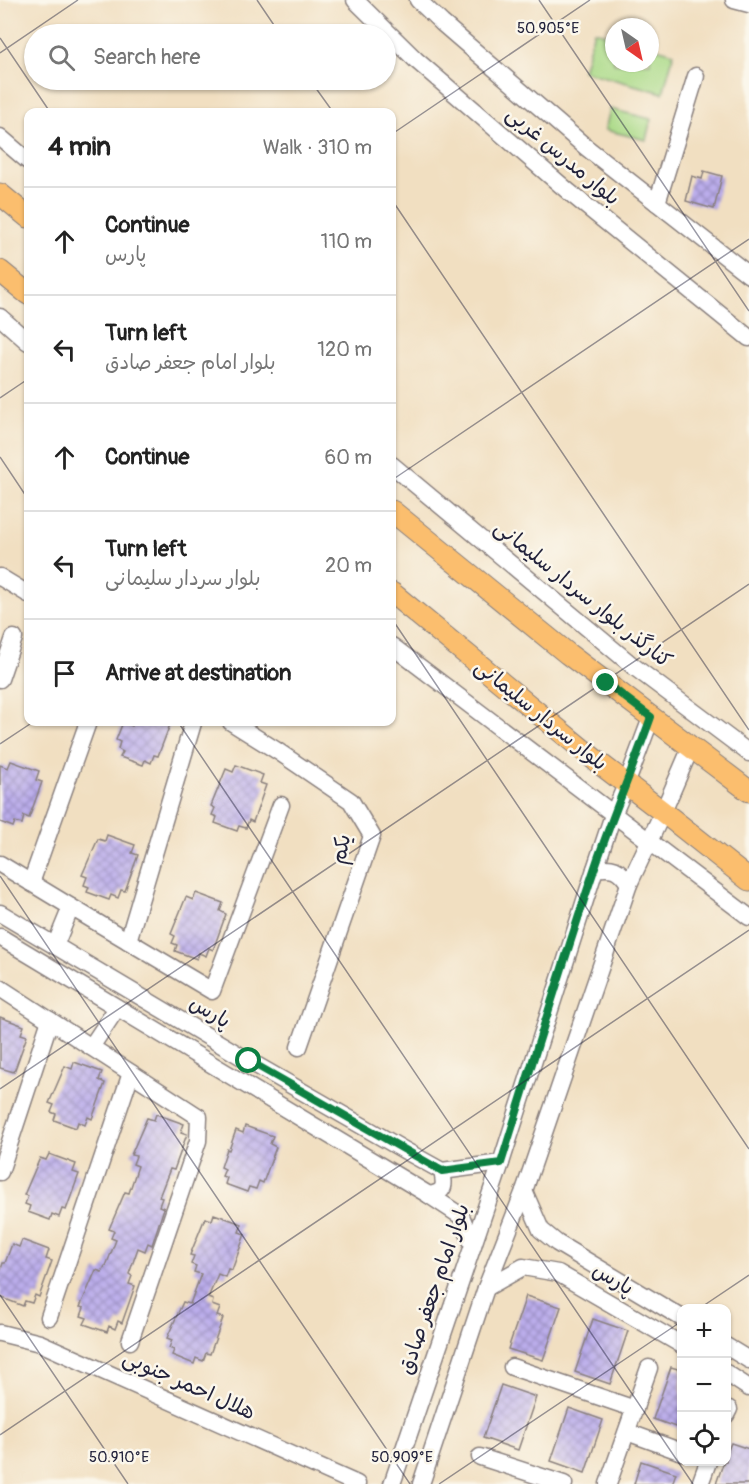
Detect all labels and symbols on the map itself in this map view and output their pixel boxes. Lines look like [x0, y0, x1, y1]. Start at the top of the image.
north arrow [605, 18, 659, 72]
text: 50.905°E [517, 19, 579, 38]
street label: بلوار مدرس غربی [501, 101, 625, 211]
street label: کنارگذر بلوار سردار سلیمانی [488, 514, 678, 674]
street label: بلوار سردار سلیمانی [469, 653, 613, 777]
route end [592, 669, 618, 695]
street label: یکم [325, 831, 359, 867]
street label: پارس [184, 989, 236, 1035]
route start [235, 1047, 261, 1073]
street label: بلوار امام جعفر صادق [392, 1200, 478, 1379]
street label: پارس [587, 1256, 639, 1302]
street label: هلال احمر جنوبی [119, 1344, 259, 1426]
text: 50.910°E [89, 1448, 149, 1467]
text: 50.909°E [371, 1448, 433, 1467]

